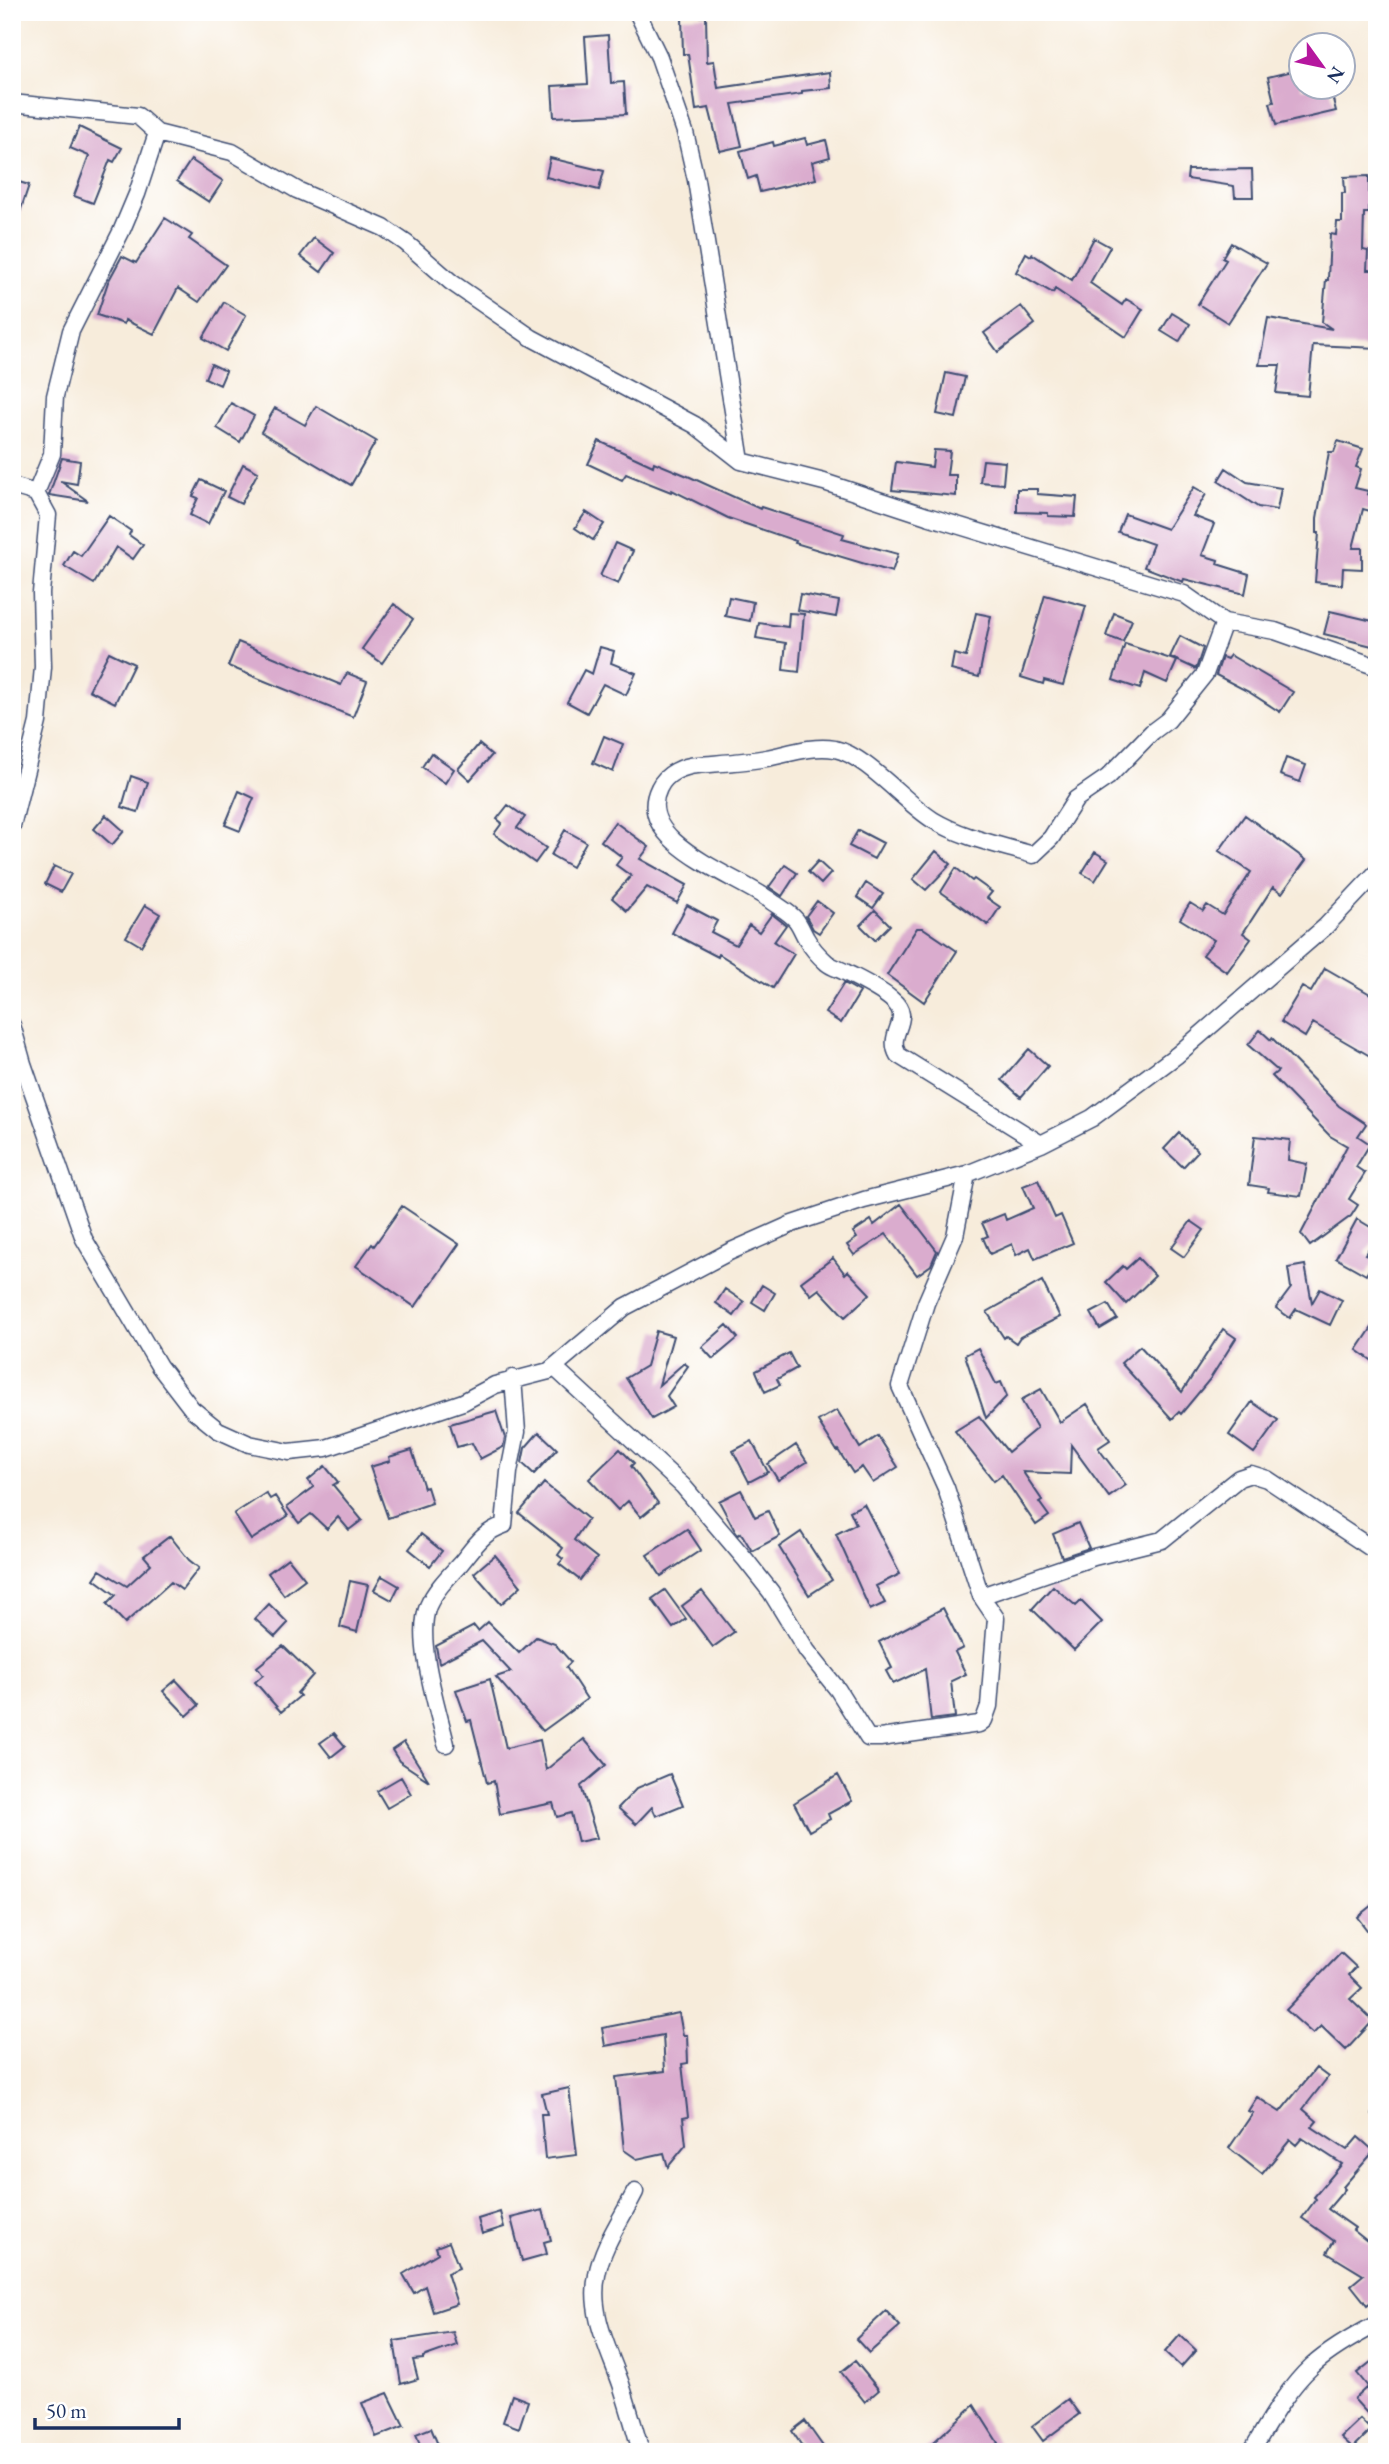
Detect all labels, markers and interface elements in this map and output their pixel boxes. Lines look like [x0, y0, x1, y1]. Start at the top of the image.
north arrow [1288, 32, 1358, 102]
text: N [1321, 62, 1351, 89]
scale bar [35, 2387, 178, 2431]
text: 50 m [46, 2397, 87, 2424]

